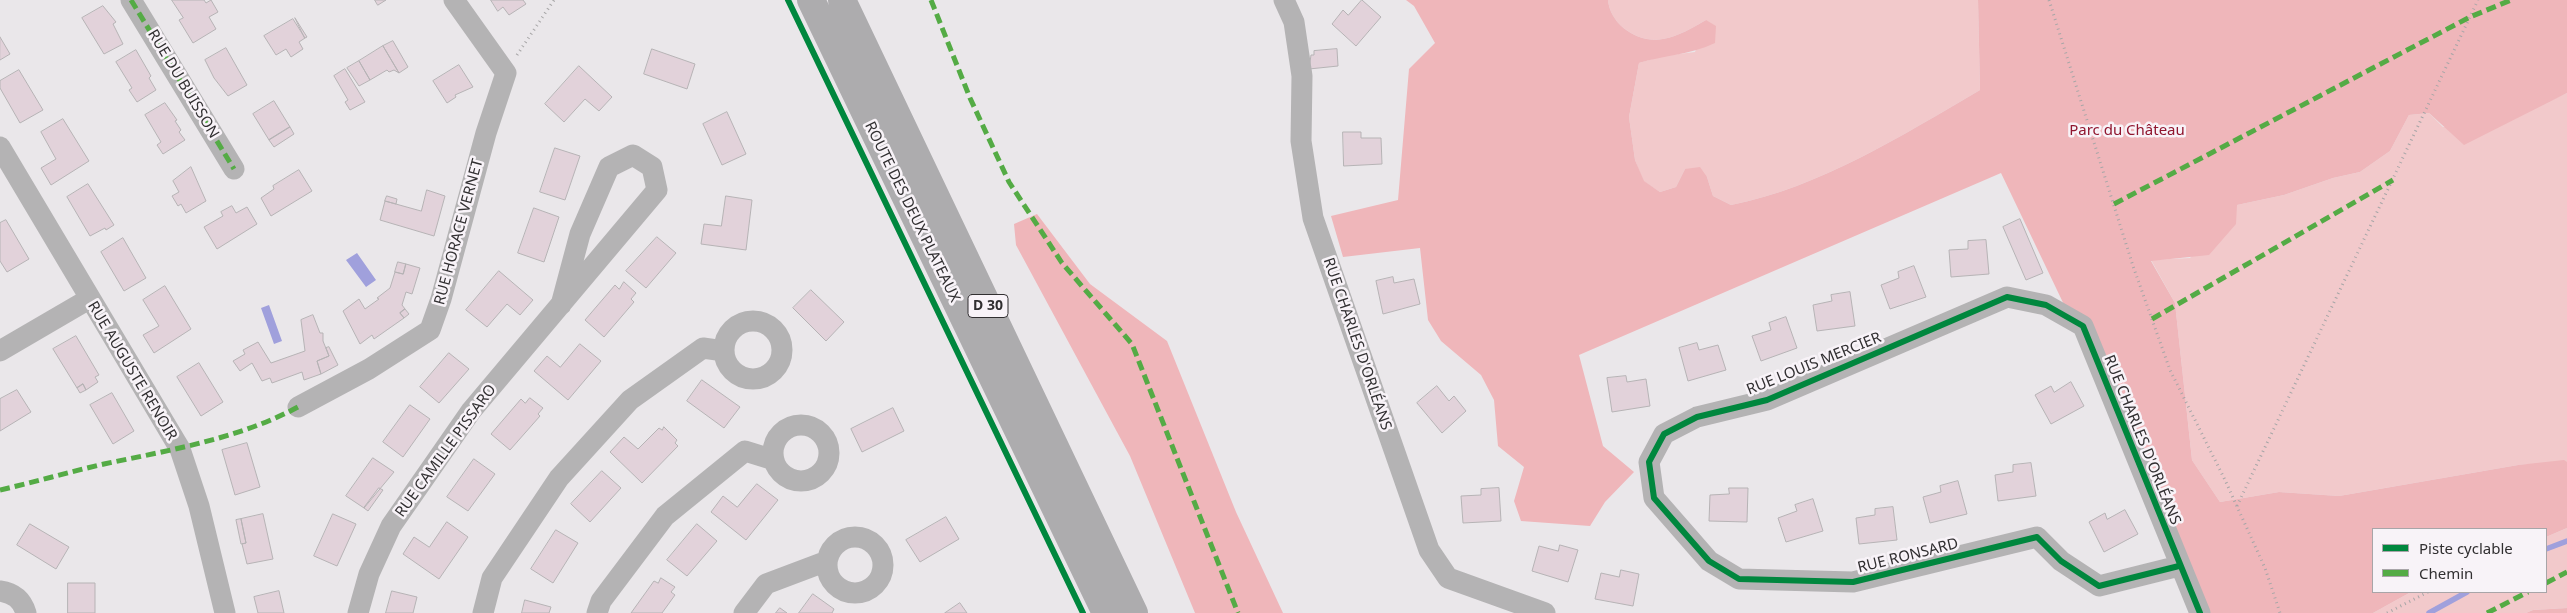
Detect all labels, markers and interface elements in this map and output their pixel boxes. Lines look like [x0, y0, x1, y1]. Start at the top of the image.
street label: RUE DU BUISSON [143, 26, 223, 142]
street label: ROUTE DES DEUX PLATEAUX [860, 119, 964, 305]
park label: Parc du Château [2069, 122, 2185, 140]
street label: RUE HORACE VERNET [431, 157, 487, 307]
street label: RUE CHARLES D'ORLÉANS [1319, 255, 1395, 433]
road number: D 30 [968, 294, 1008, 318]
street label: RUE AUGUSTE RENOIR [83, 298, 181, 444]
street label: RUE LOUIS MERCIER [1744, 329, 1884, 399]
street label: RUE CHARLES D'ORLÉANS [2100, 353, 2184, 527]
street label: RUE CAMILLE PISSARO [392, 381, 500, 521]
legend [2372, 528, 2547, 593]
street label: RUE RONSARD [1856, 535, 1960, 577]
text: Piste cyclable [2419, 538, 2513, 558]
text: Chemin [2419, 563, 2473, 583]

